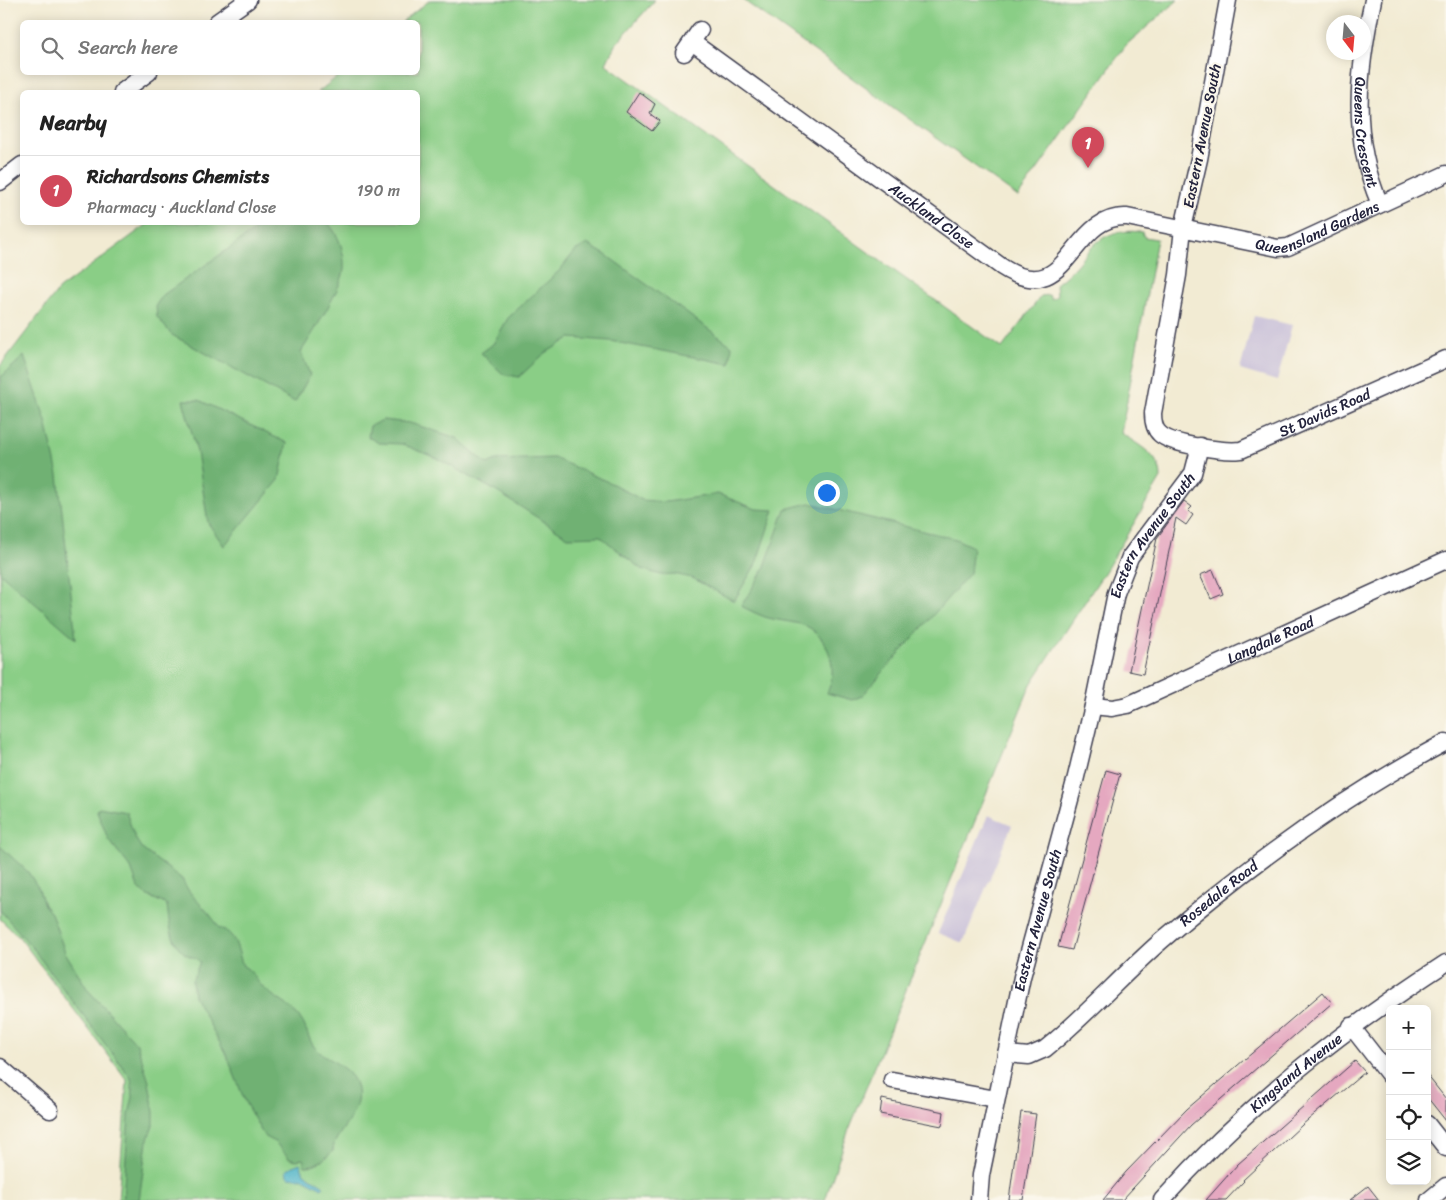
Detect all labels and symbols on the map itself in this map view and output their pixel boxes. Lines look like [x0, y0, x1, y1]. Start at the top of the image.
north arrow [1326, 15, 1371, 60]
street label: Eastern Avenue South [1175, 62, 1229, 210]
street label: Queens Crescent [1347, 76, 1386, 192]
pin: 1 [1072, 127, 1104, 168]
street label: Auckland Close [882, 175, 980, 256]
street label: Queensland Gardens [1253, 193, 1384, 261]
street label: St Davids Road [1275, 381, 1376, 445]
street label: Eastern Avenue South [1102, 467, 1202, 600]
your location [814, 480, 840, 506]
street label: Langdale Road [1223, 608, 1319, 671]
street label: Eastern Avenue South [1006, 846, 1069, 994]
street label: Rosedale Road [1174, 853, 1265, 933]
street label: Kingsland Avenue [1243, 1026, 1348, 1119]

